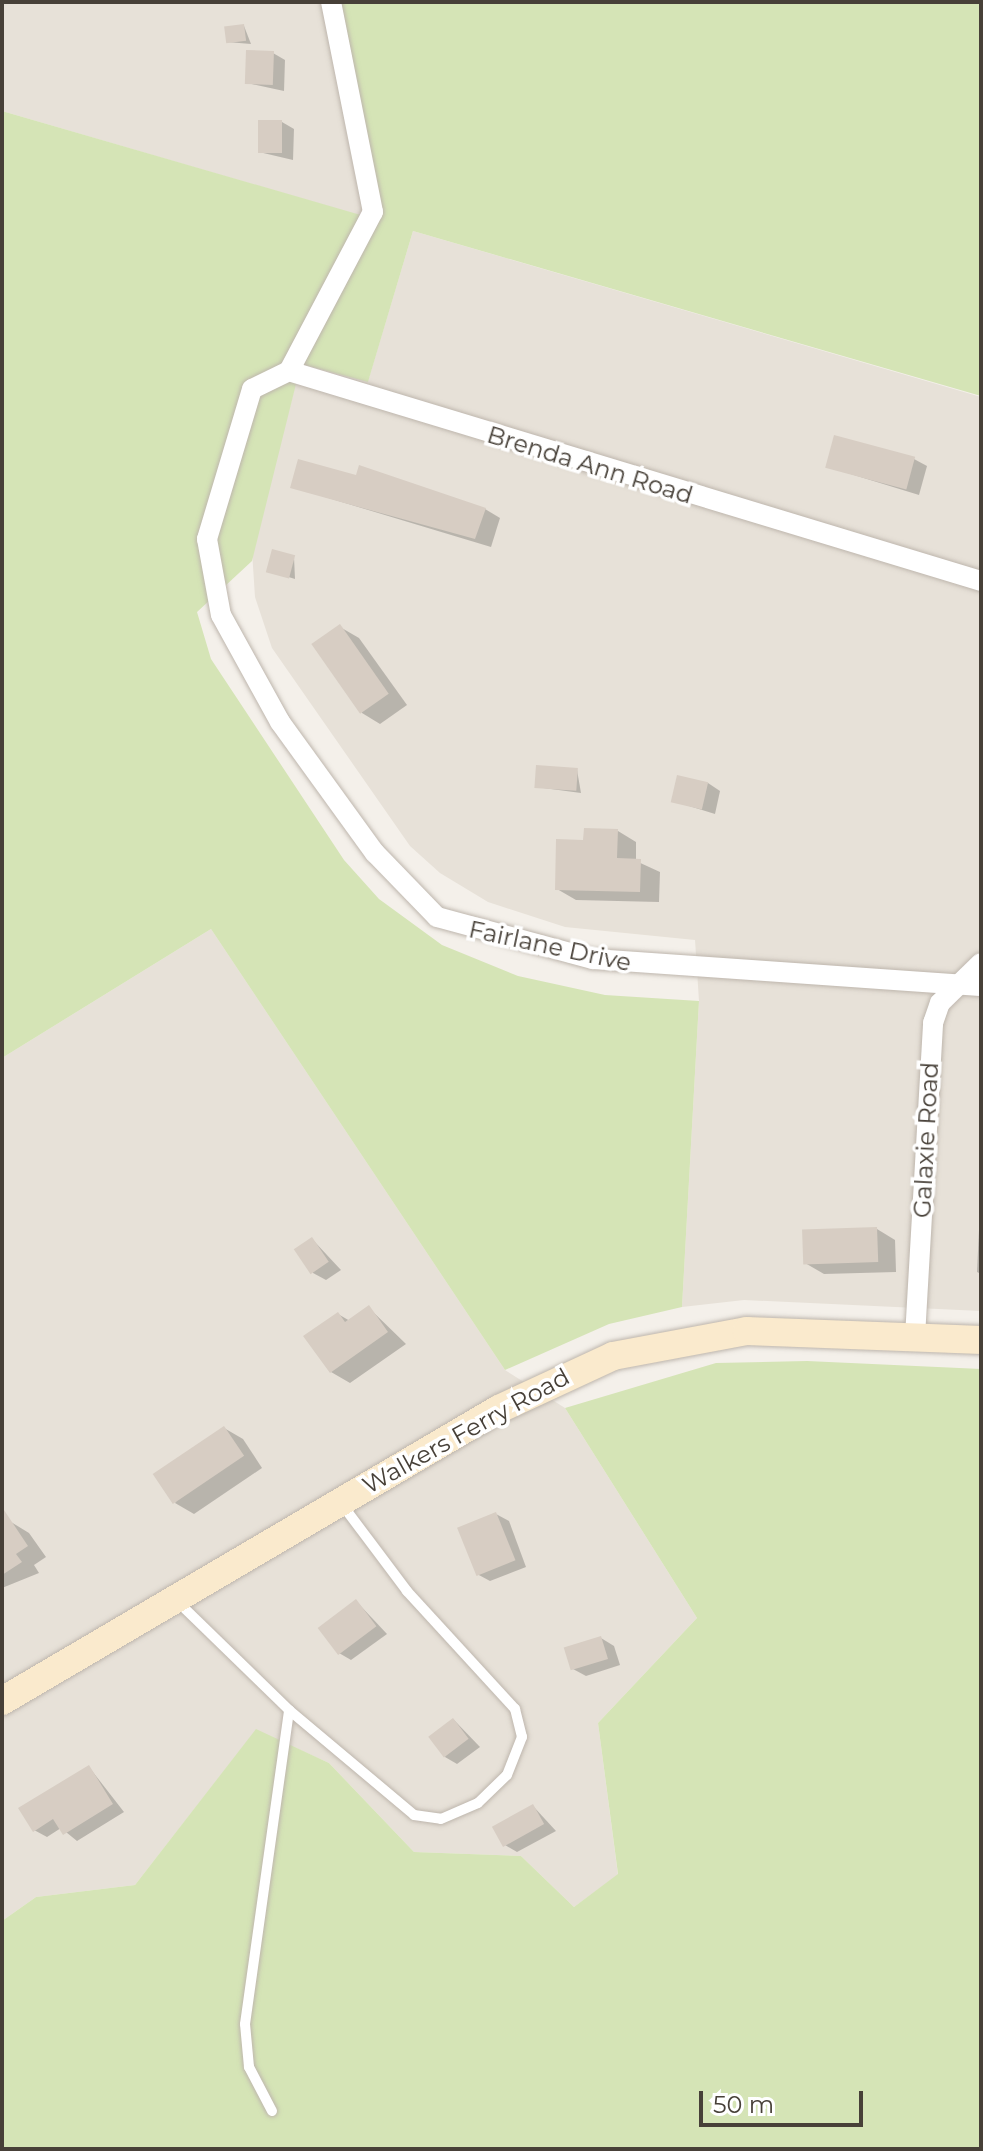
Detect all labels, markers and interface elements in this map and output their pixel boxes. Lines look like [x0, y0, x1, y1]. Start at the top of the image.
street label: Brenda Ann Road [484, 420, 696, 510]
street label: Fairlane Drive [466, 915, 634, 977]
street label: Galaxie Road [908, 1061, 944, 1219]
street label: Walkers Ferry Road [358, 1362, 574, 1500]
scale bar [703, 2075, 867, 2125]
text: 50 m [713, 2090, 774, 2119]

